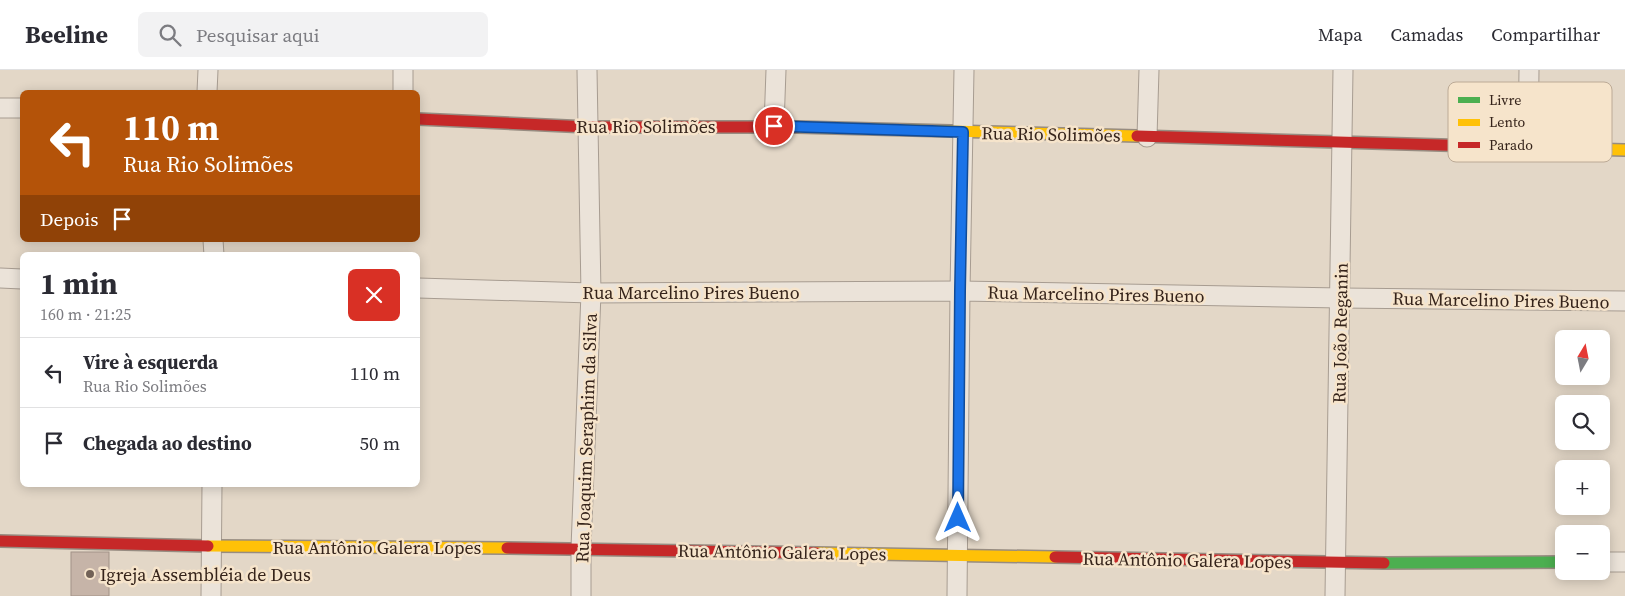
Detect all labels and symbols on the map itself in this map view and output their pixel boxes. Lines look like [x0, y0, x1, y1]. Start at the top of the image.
legend [1448, 82, 1612, 162]
text: Livre [1489, 90, 1521, 110]
pin [753, 105, 795, 147]
text: Lento [1489, 112, 1525, 132]
street label: Rua Rio Solimões [576, 114, 716, 139]
street label: Rua Rio Solimões [981, 120, 1121, 148]
text: Parado [1489, 135, 1533, 155]
street label: Rua João Reganin [1326, 262, 1354, 404]
street label: Rua Marcelino Pires Bueno [582, 280, 800, 305]
street label: Rua Marcelino Pires Bueno [987, 280, 1205, 308]
street label: Rua Marcelino Pires Bueno [1392, 286, 1610, 314]
street label: Rua Joaquim Seraphim da Silva [569, 312, 603, 563]
north arrow [1555, 330, 1610, 385]
position arrow [931, 491, 983, 543]
street label: Rua Antônio Galera Lopes [273, 535, 482, 560]
street label: Rua Antônio Galera Lopes [677, 538, 887, 566]
street label: Rua Antônio Galera Lopes [1082, 546, 1292, 574]
place label: Igreja Assembléia de Deus [100, 562, 311, 587]
marker: Igreja Assembléia de Deus [84, 568, 96, 580]

